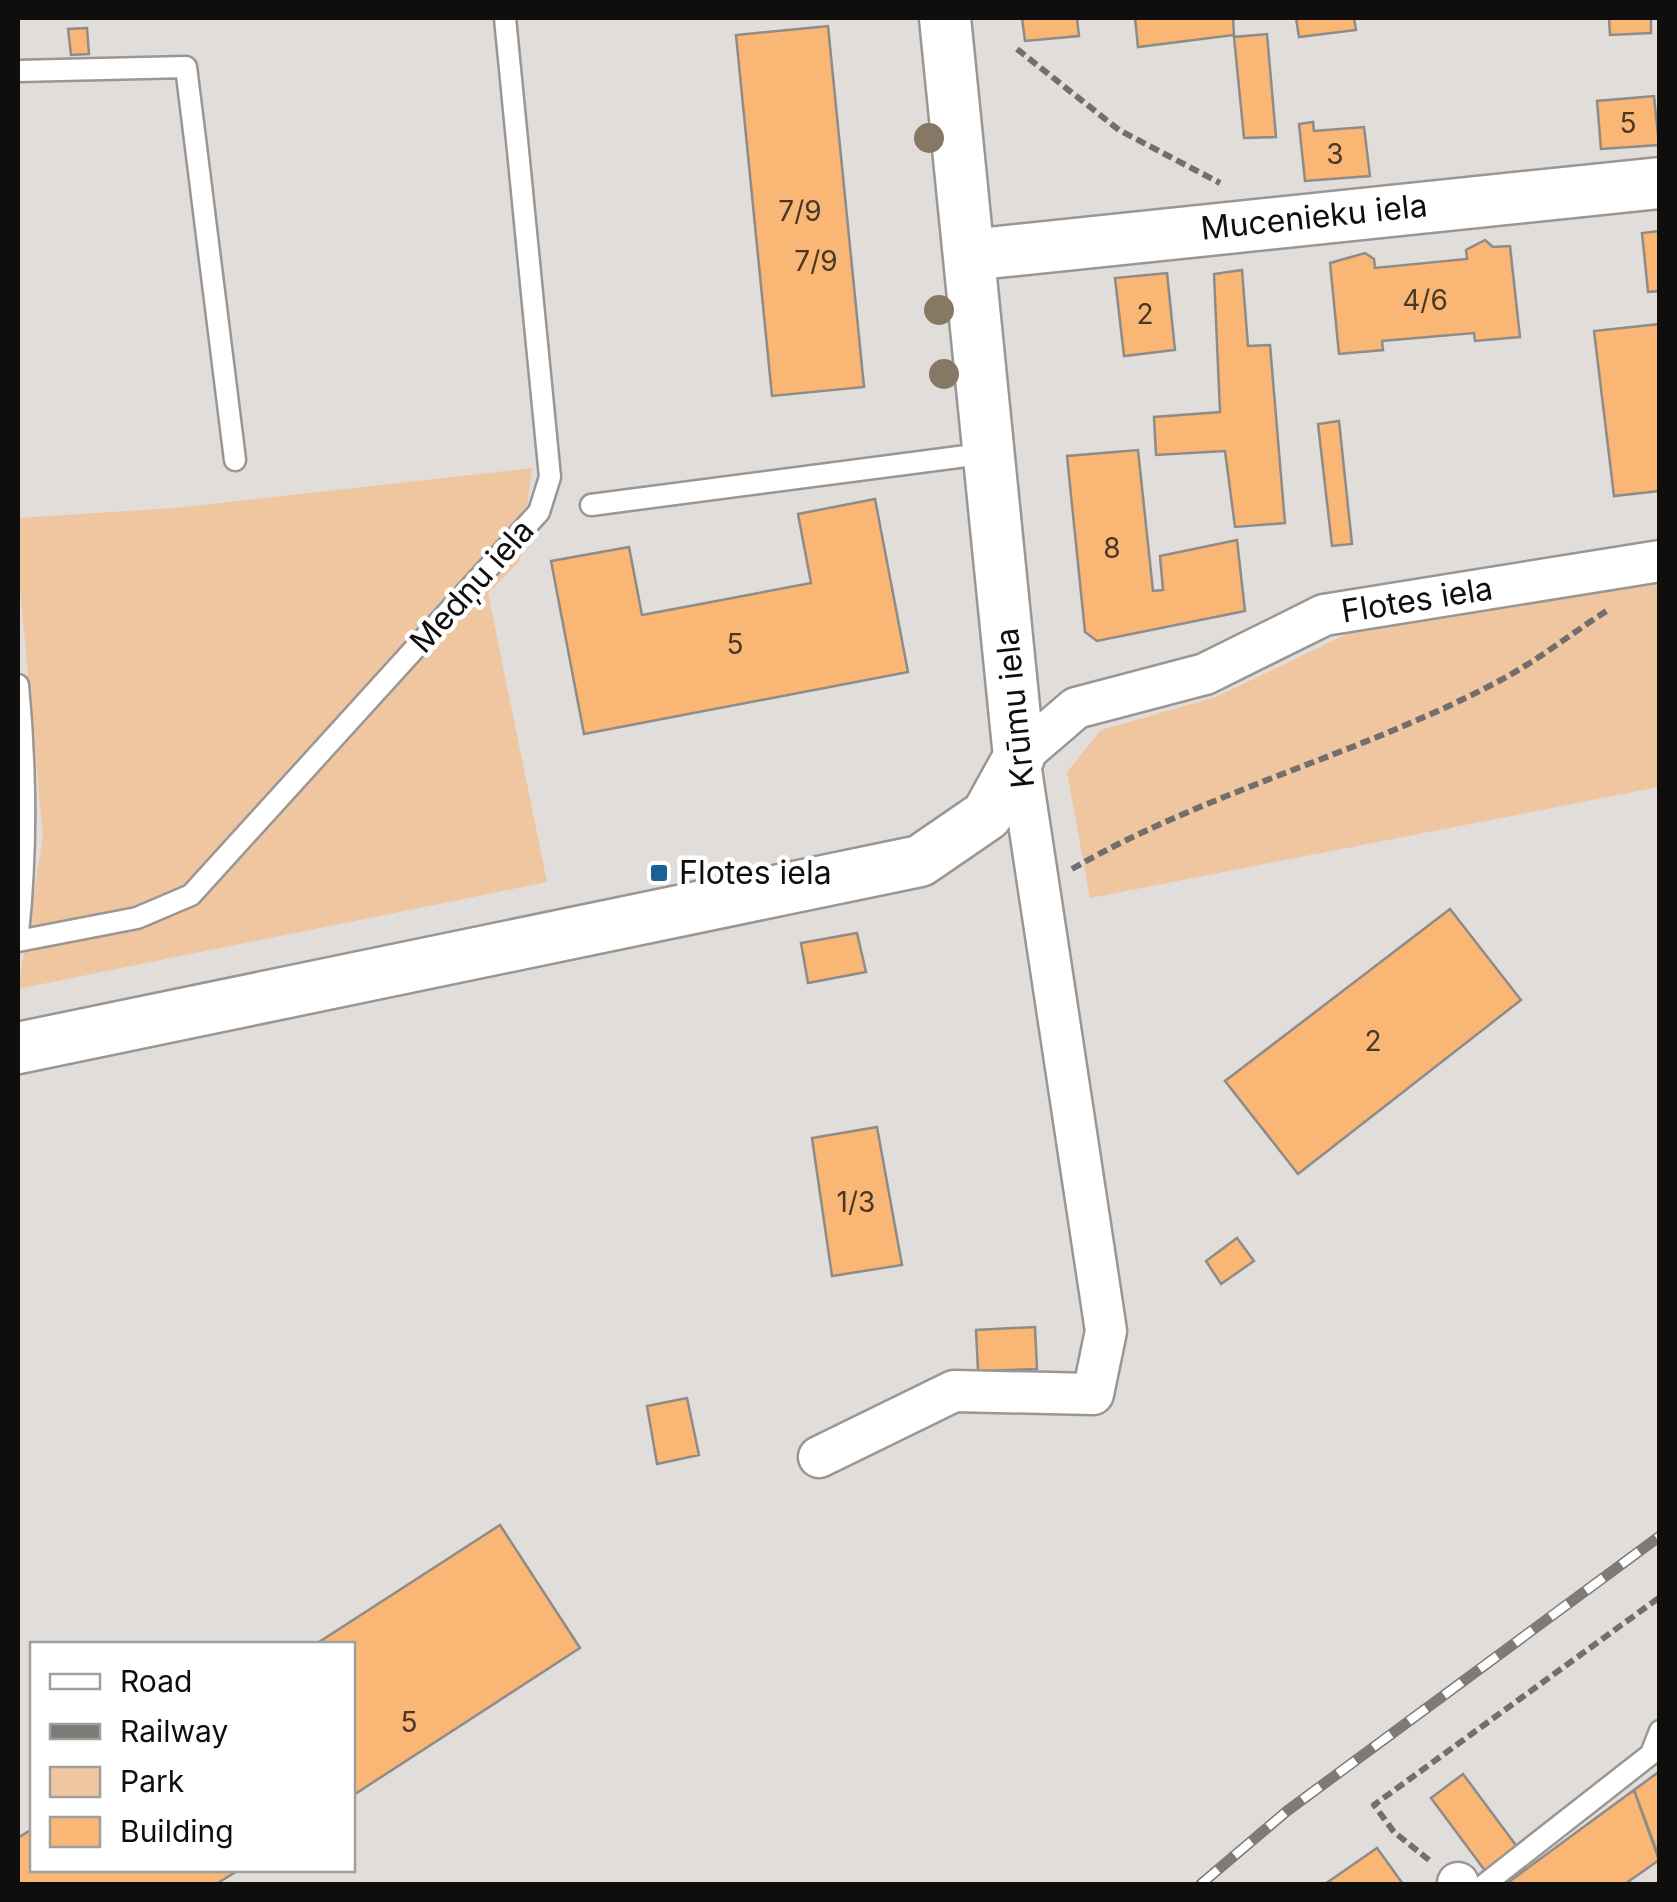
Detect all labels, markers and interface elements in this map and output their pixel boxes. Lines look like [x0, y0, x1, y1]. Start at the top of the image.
house number: 5 [1619, 106, 1637, 140]
house number: 3 [1326, 137, 1344, 171]
street label: Mucenieku iela [1199, 185, 1429, 248]
house number: 7/9 [778, 194, 822, 228]
house number: 7/9 [794, 244, 838, 278]
house number: 4/6 [1402, 283, 1448, 317]
house number: 2 [1136, 297, 1154, 331]
street label: Medņu iela [402, 511, 542, 660]
house number: 8 [1103, 531, 1121, 565]
street label: Flotes iela [1338, 568, 1495, 631]
street label: Krūmu iela [987, 626, 1042, 790]
house number: 5 [726, 627, 744, 661]
place label: Flotes iela [679, 853, 832, 892]
marker: Flotes iela [648, 862, 670, 884]
house number: 2 [1364, 1024, 1382, 1058]
house number: 1/3 [837, 1185, 875, 1219]
legend [30, 1642, 355, 1872]
text: Road [120, 1663, 192, 1699]
house number: 5 [400, 1705, 418, 1739]
text: Railway [120, 1713, 228, 1749]
text: Park [120, 1763, 185, 1799]
text: Building [120, 1813, 234, 1849]

